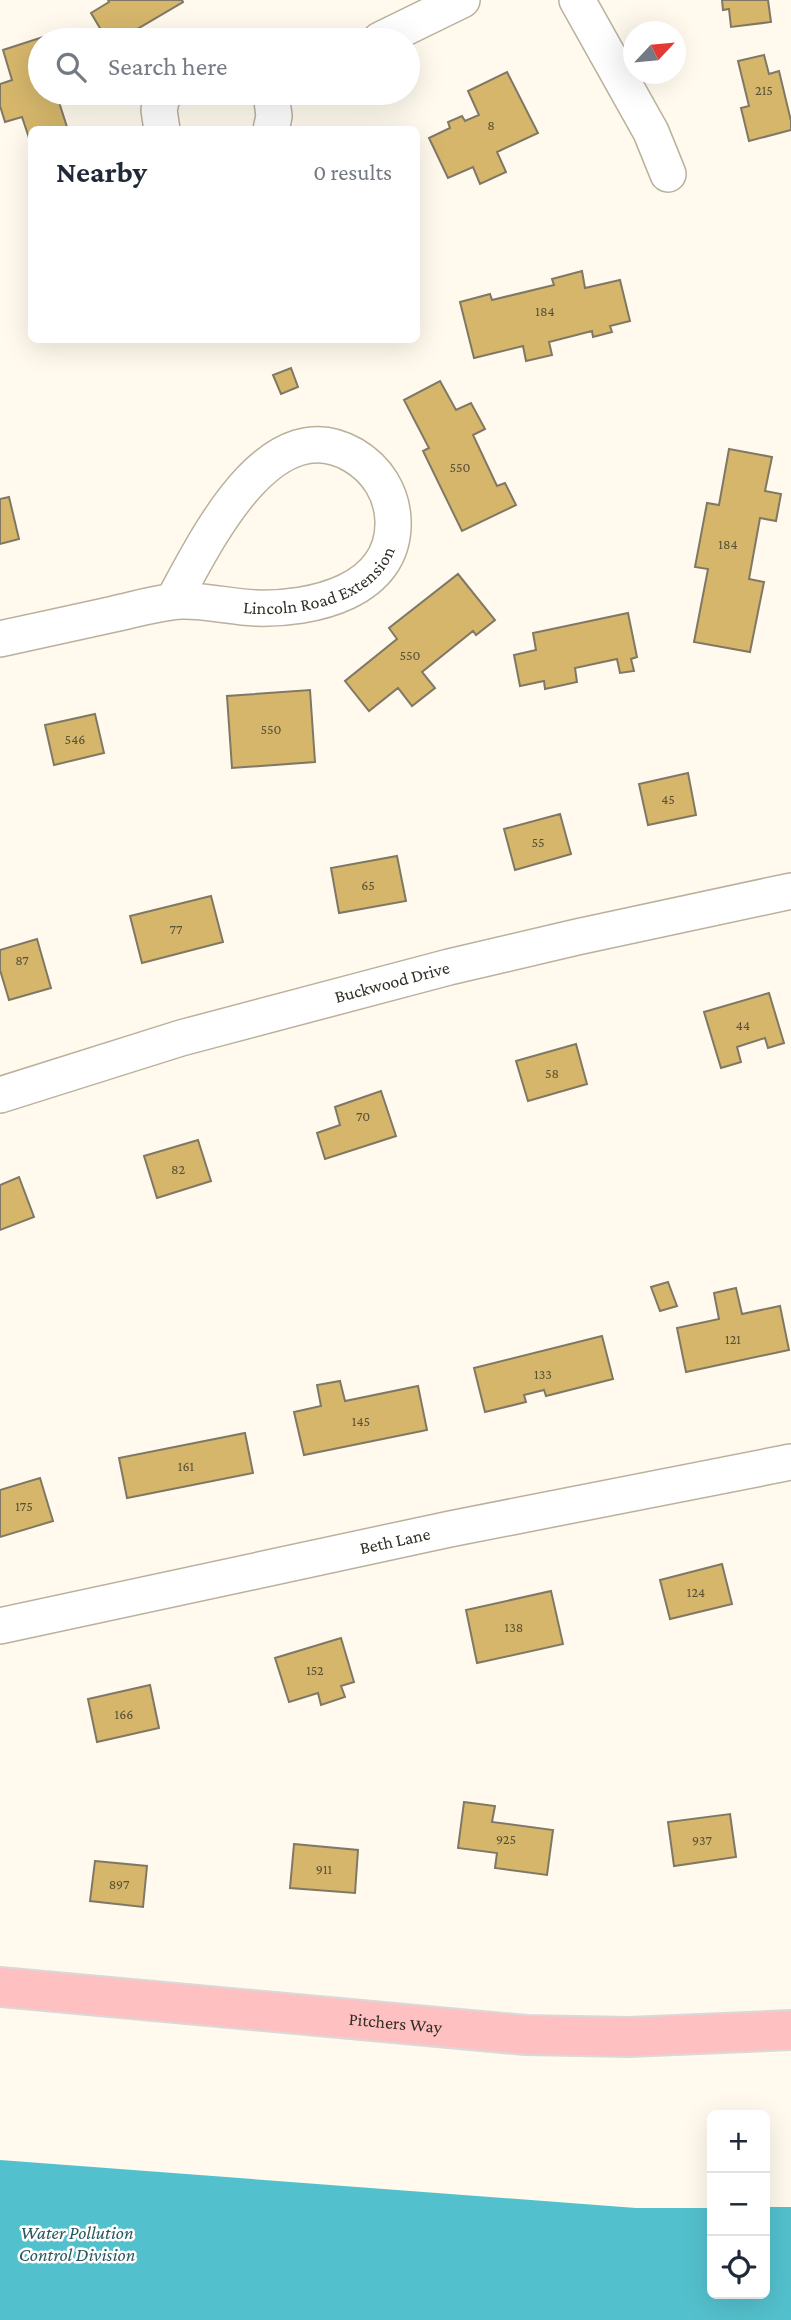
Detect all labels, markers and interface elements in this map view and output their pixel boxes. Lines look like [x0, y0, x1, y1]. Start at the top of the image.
north arrow [623, 21, 686, 84]
search box [28, 28, 420, 105]
icon: search [52, 48, 90, 86]
text: Search here [108, 52, 227, 81]
house number: 215 [755, 82, 773, 98]
house number: 8 [487, 117, 495, 133]
text: Nearby [56, 155, 147, 188]
text: 0 results [313, 159, 392, 185]
house number: 184 [535, 303, 555, 319]
house number: 550 [450, 459, 471, 475]
house number: 184 [718, 536, 738, 552]
street label: Lincoln Road Extension [242, 543, 399, 618]
house number: 550 [400, 647, 421, 663]
house number: 550 [261, 721, 282, 737]
house number: 546 [65, 731, 85, 747]
house number: 45 [661, 791, 675, 807]
house number: 55 [531, 834, 545, 850]
house number: 65 [361, 877, 375, 893]
house number: 77 [170, 921, 183, 937]
house number: 87 [15, 952, 29, 968]
street label: Buckwood Drive [332, 957, 452, 1007]
house number: 44 [736, 1017, 750, 1033]
house number: 58 [545, 1065, 559, 1081]
house number: 70 [356, 1108, 370, 1124]
house number: 82 [171, 1161, 185, 1177]
house number: 121 [725, 1331, 741, 1347]
house number: 133 [534, 1366, 552, 1382]
house number: 145 [352, 1413, 370, 1429]
house number: 161 [178, 1458, 195, 1474]
house number: 175 [15, 1498, 33, 1514]
street label: Beth Lane [358, 1524, 432, 1558]
house number: 124 [687, 1584, 705, 1600]
house number: 138 [505, 1619, 523, 1635]
house number: 152 [306, 1662, 324, 1678]
house number: 166 [115, 1706, 133, 1722]
house number: 925 [496, 1831, 516, 1847]
house number: 937 [692, 1832, 712, 1848]
house number: 911 [316, 1861, 333, 1877]
house number: 897 [109, 1876, 130, 1892]
street label: Pitchers Way [348, 2009, 444, 2037]
map controls [707, 2110, 770, 2299]
button: + [707, 2110, 770, 2173]
button: − [707, 2173, 770, 2236]
water label: Water Pollution Control Division [19, 2222, 135, 2265]
button: locate [707, 2236, 770, 2299]

